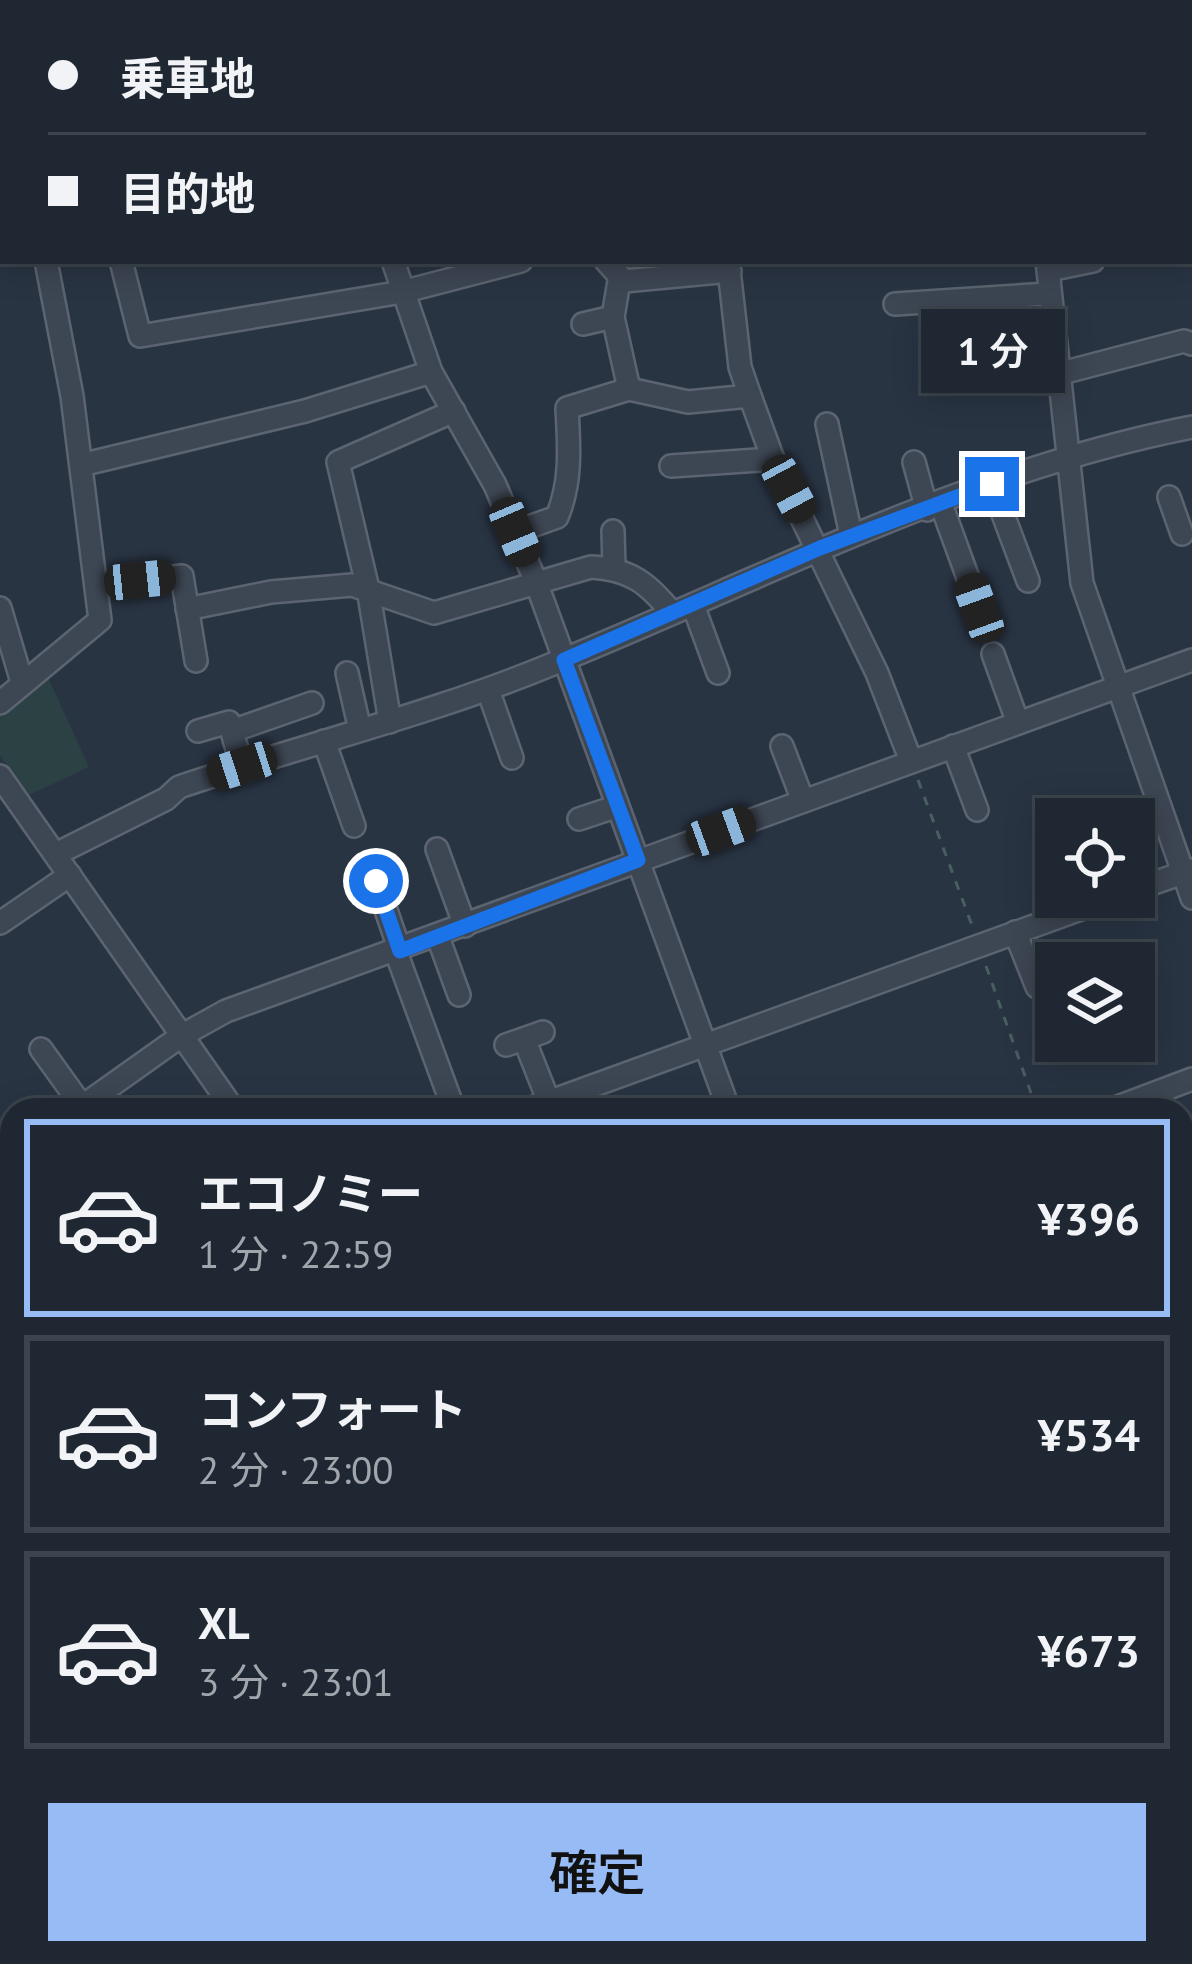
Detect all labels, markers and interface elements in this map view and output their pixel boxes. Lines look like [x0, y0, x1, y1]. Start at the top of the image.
text: 乗車地 [120, 49, 255, 107]
text: 目的地 [120, 164, 255, 222]
callout: 1 分 [920, 310, 1064, 394]
text: 1 分 [958, 325, 1028, 376]
car [756, 449, 822, 529]
route end [965, 457, 1019, 511]
car [484, 492, 546, 572]
car [102, 558, 178, 602]
car [950, 568, 1008, 648]
car [202, 738, 282, 794]
map controls [1035, 798, 1155, 1062]
button: locate [1035, 798, 1155, 918]
car [681, 802, 761, 860]
route start [349, 854, 403, 908]
button: layers [1035, 942, 1155, 1062]
icon: car [54, 1164, 162, 1272]
text: エコノミー [198, 1164, 423, 1222]
text: ¥396 [1038, 1189, 1140, 1247]
text: 1 分 · 22:59 [198, 1228, 393, 1279]
icon: car [54, 1380, 162, 1488]
text: コンフォート [198, 1380, 467, 1438]
text: ¥534 [1038, 1405, 1140, 1463]
text: 2 分 · 23:00 [198, 1444, 393, 1495]
text: XL [198, 1593, 250, 1651]
icon: car [54, 1596, 162, 1704]
text: ¥673 [1038, 1621, 1140, 1679]
text: 3 分 · 23:01 [198, 1656, 393, 1707]
button: 確定 [48, 1803, 1146, 1941]

